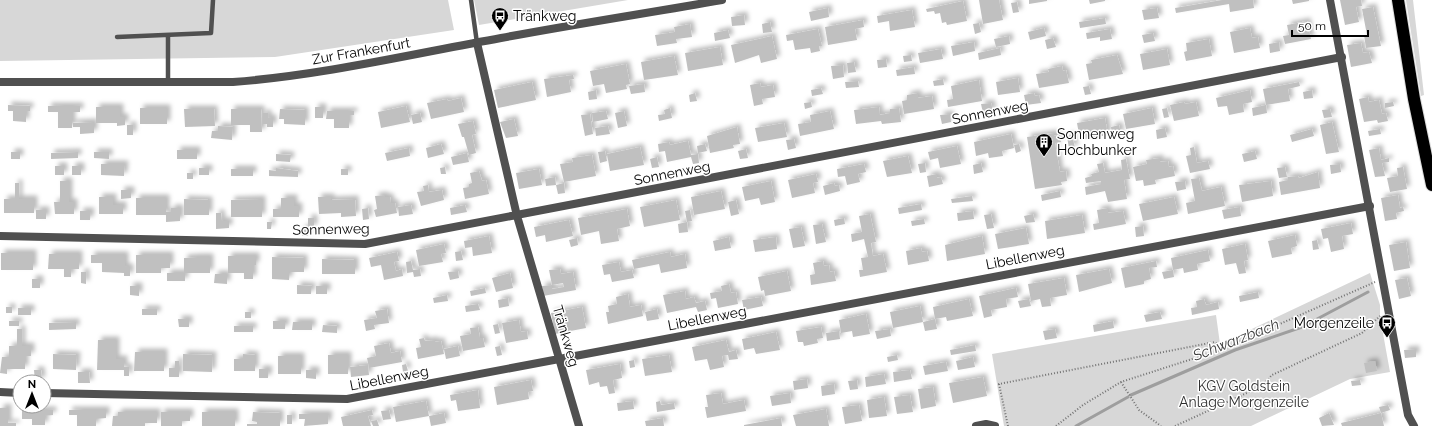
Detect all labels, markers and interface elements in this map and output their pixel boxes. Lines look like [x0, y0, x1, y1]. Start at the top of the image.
bus stop icon: Tränkweg [490, 6, 510, 31]
place label: Tränkweg [513, 8, 576, 24]
scale bar [1292, 12, 1368, 38]
text: 50 m [1298, 19, 1326, 33]
street label: Zur Frankenfurt [311, 34, 412, 68]
street label: Sonnenweg [950, 97, 1030, 127]
place label: Sonnenweg Hochbunker [1057, 126, 1137, 158]
building icon: Sonnenweg Hochbunker [1034, 132, 1054, 157]
street label: Sonnenweg [632, 158, 712, 188]
street label: Sonnenweg [292, 220, 370, 238]
street label: Libellenweg [984, 242, 1066, 272]
street label: Tränkweg [550, 303, 582, 369]
street label: Libellenweg [666, 303, 748, 333]
bus stop icon: Morgenzeile [1377, 313, 1397, 338]
water label: Schwarzbach [1189, 315, 1282, 365]
place label: Morgenzeile [1294, 315, 1374, 331]
street label: Libellenweg [348, 363, 430, 393]
north arrow [12, 374, 52, 414]
text: N [28, 378, 36, 391]
park label: KGV Goldstein Anlage Morgenzeile [1179, 378, 1309, 410]

